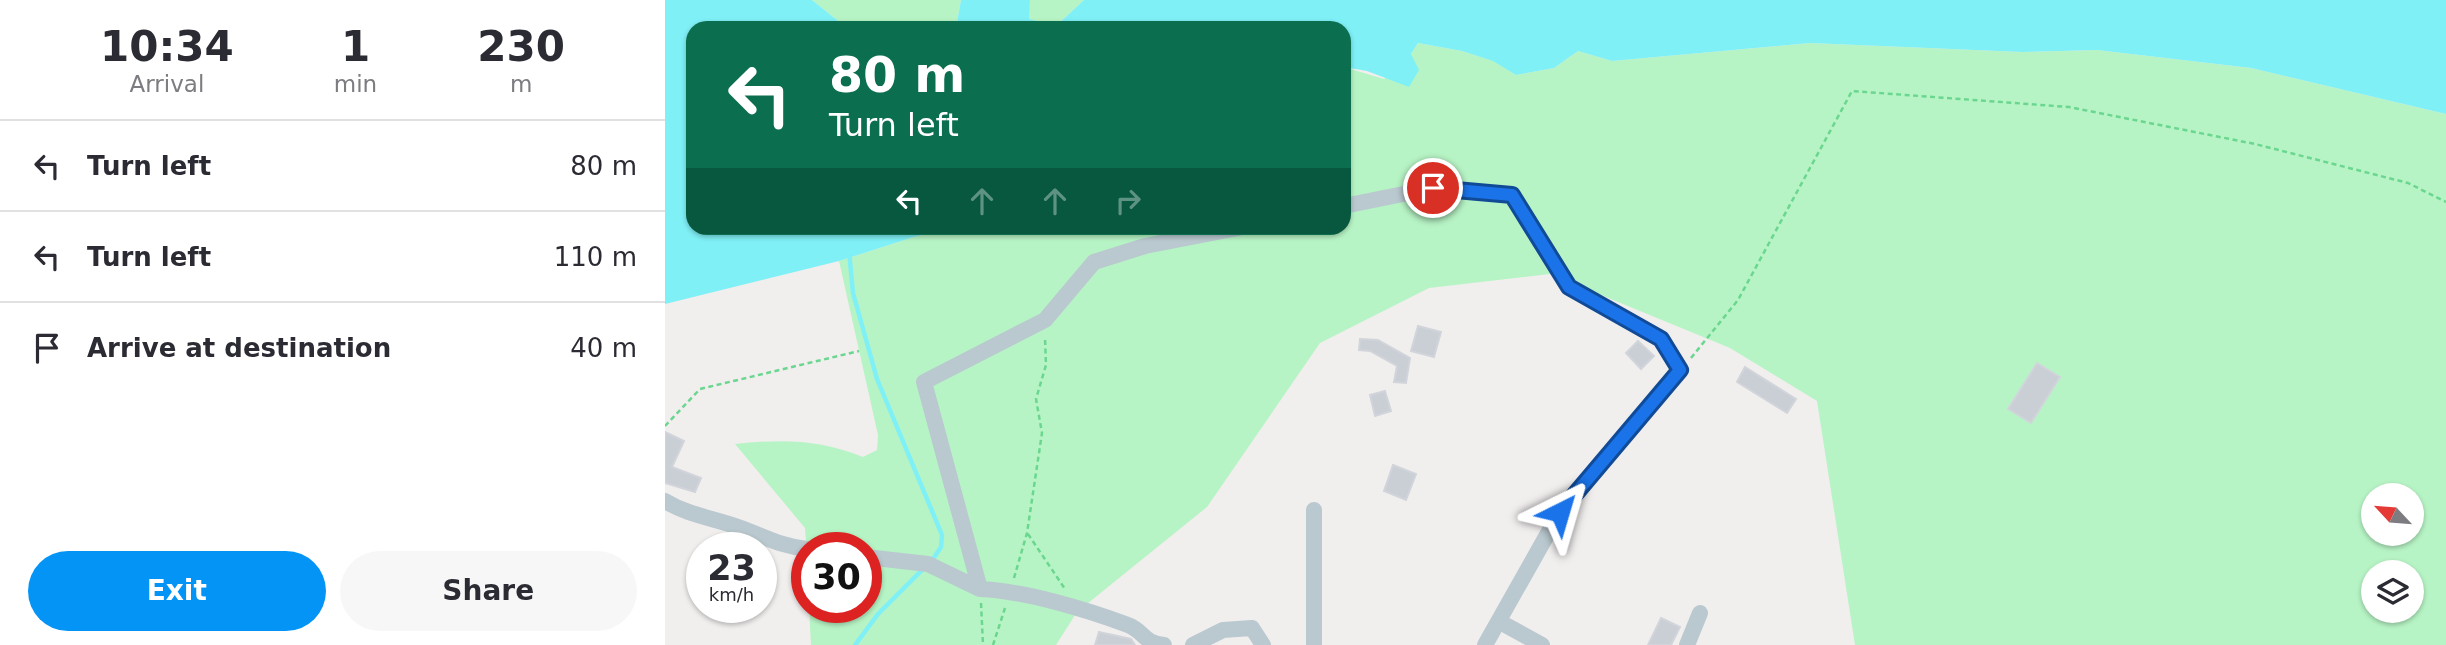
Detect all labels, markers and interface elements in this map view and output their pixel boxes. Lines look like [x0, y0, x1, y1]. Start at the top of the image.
text: 10:34 [100, 22, 234, 71]
text: 1 [341, 22, 370, 71]
text: 230 [477, 22, 565, 71]
text: 80 m [829, 47, 965, 104]
icon: left [714, 49, 805, 140]
text: Arrival [130, 71, 204, 97]
text: min [334, 71, 377, 97]
text: m [510, 71, 532, 97]
text: Turn left [829, 106, 959, 144]
icon: left [28, 147, 66, 185]
text: Turn left [87, 151, 211, 181]
text: 80 m [570, 151, 637, 181]
pin [1403, 158, 1463, 218]
icon: arrive [1414, 169, 1452, 207]
icon: left [890, 182, 928, 220]
icon: ahead [963, 182, 1001, 220]
icon: ahead [1036, 182, 1074, 220]
icon: right [1109, 182, 1147, 220]
icon: left [28, 238, 66, 276]
text: Turn left [87, 242, 211, 272]
text: 110 m [554, 242, 637, 272]
icon: arrive [28, 329, 66, 367]
text: Arrive at destination [87, 333, 391, 363]
text: 40 m [570, 333, 637, 363]
position arrow [1523, 475, 1597, 549]
north arrow [2361, 483, 2424, 546]
map controls [2361, 483, 2424, 623]
speed limit sign: 30 [791, 532, 882, 623]
text: 23 [707, 548, 756, 588]
button: Exit [28, 551, 326, 631]
button: Share [340, 551, 637, 631]
button: layers [2361, 560, 2424, 623]
text: km/h [709, 584, 754, 605]

